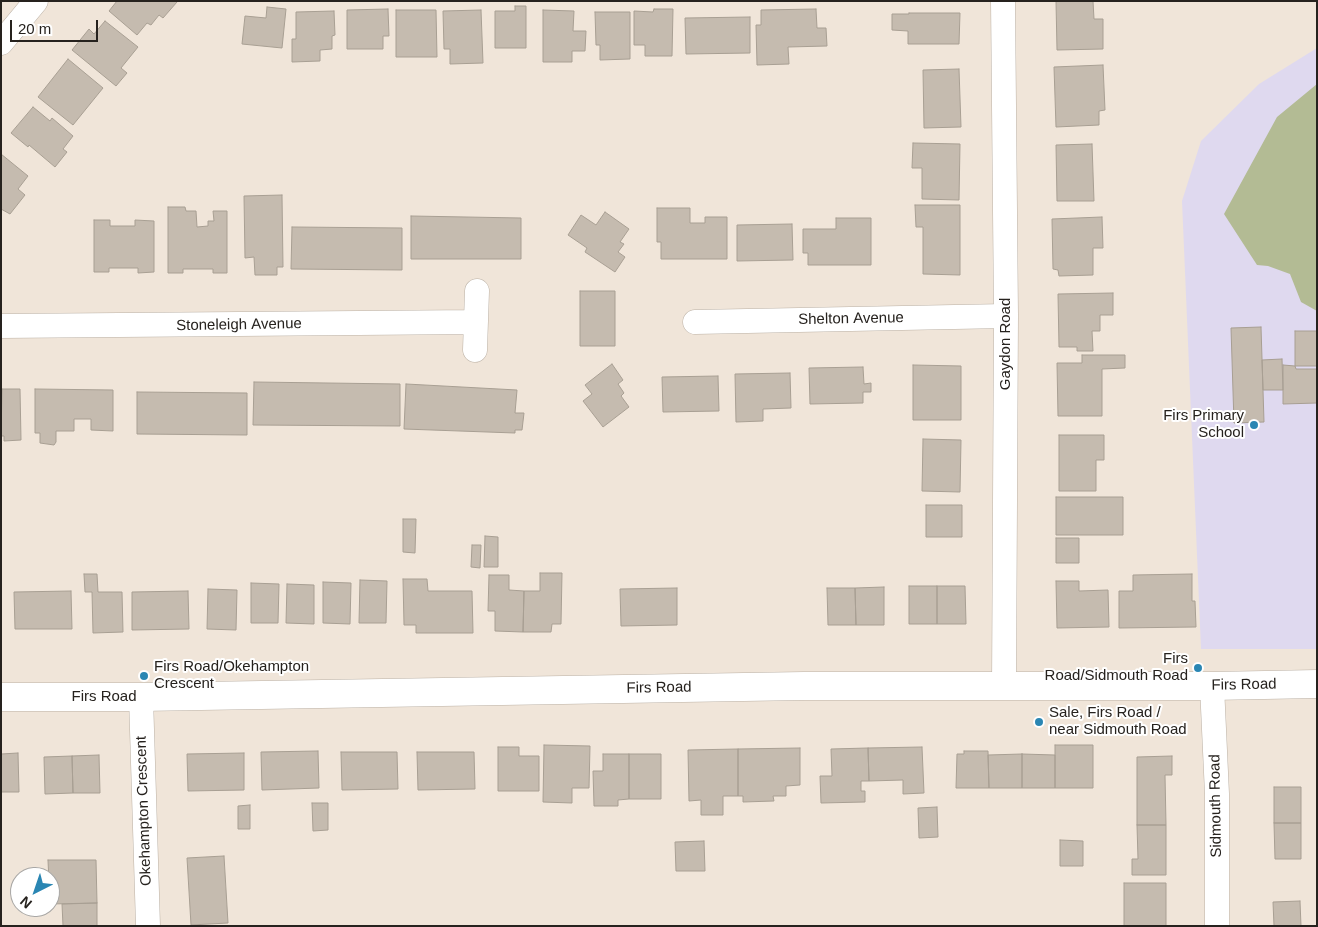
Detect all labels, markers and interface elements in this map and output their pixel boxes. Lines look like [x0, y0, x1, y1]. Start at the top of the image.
scale bar [12, 10, 100, 42]
text: 20 m [18, 20, 51, 37]
street label: Gaydon Road [997, 298, 1015, 390]
street label: Shelton Avenue [798, 309, 904, 329]
street label: Stoneleigh Avenue [176, 315, 302, 335]
place label: Firs Primary School [1163, 407, 1244, 442]
marker: Firs Primary School [1248, 419, 1260, 431]
place label: Firs Road/Sidmouth Road [1045, 650, 1188, 685]
place label: Firs Road/Okehampton Crescent [154, 658, 309, 693]
marker: Firs Road/Sidmouth Road [1192, 662, 1204, 674]
marker: Firs Road/Okehampton Crescent [138, 670, 150, 682]
street label: Firs Road [1211, 675, 1277, 695]
street label: Firs Road [626, 678, 692, 698]
street label: Firs Road [71, 688, 137, 706]
place label: Sale, Firs Road / near Sidmouth Road [1049, 704, 1187, 739]
marker: Sale, Firs Road / near Sidmouth Road [1033, 716, 1045, 728]
street label: Okehampton Crescent [132, 736, 156, 886]
street label: Sidmouth Road [1206, 754, 1226, 858]
north arrow [10, 867, 60, 917]
text: N [17, 893, 35, 912]

